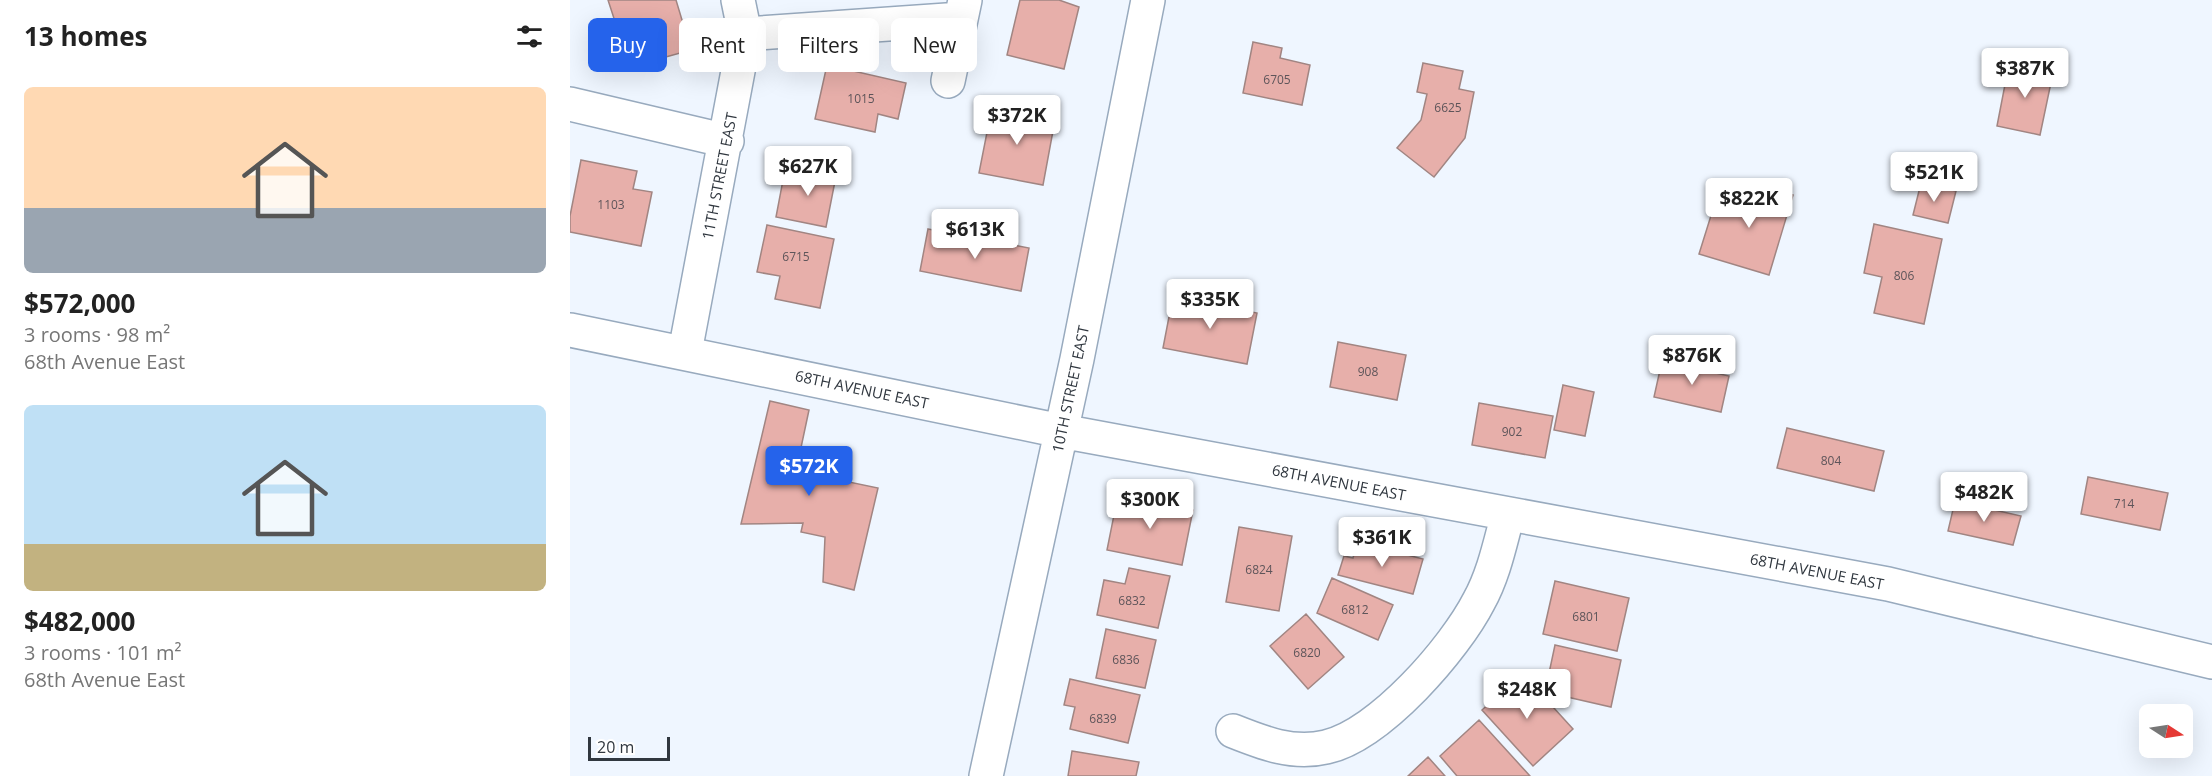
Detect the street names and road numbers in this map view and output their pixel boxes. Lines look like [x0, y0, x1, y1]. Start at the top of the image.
street label: 11TH STREET EAST [697, 110, 741, 241]
street label: 10TH STREET EAST [1047, 323, 1093, 454]
street label: 68TH AVENUE EAST [793, 365, 931, 413]
street label: 68TH AVENUE EAST [1270, 459, 1408, 505]
street label: 68TH AVENUE EAST [1748, 548, 1886, 594]

